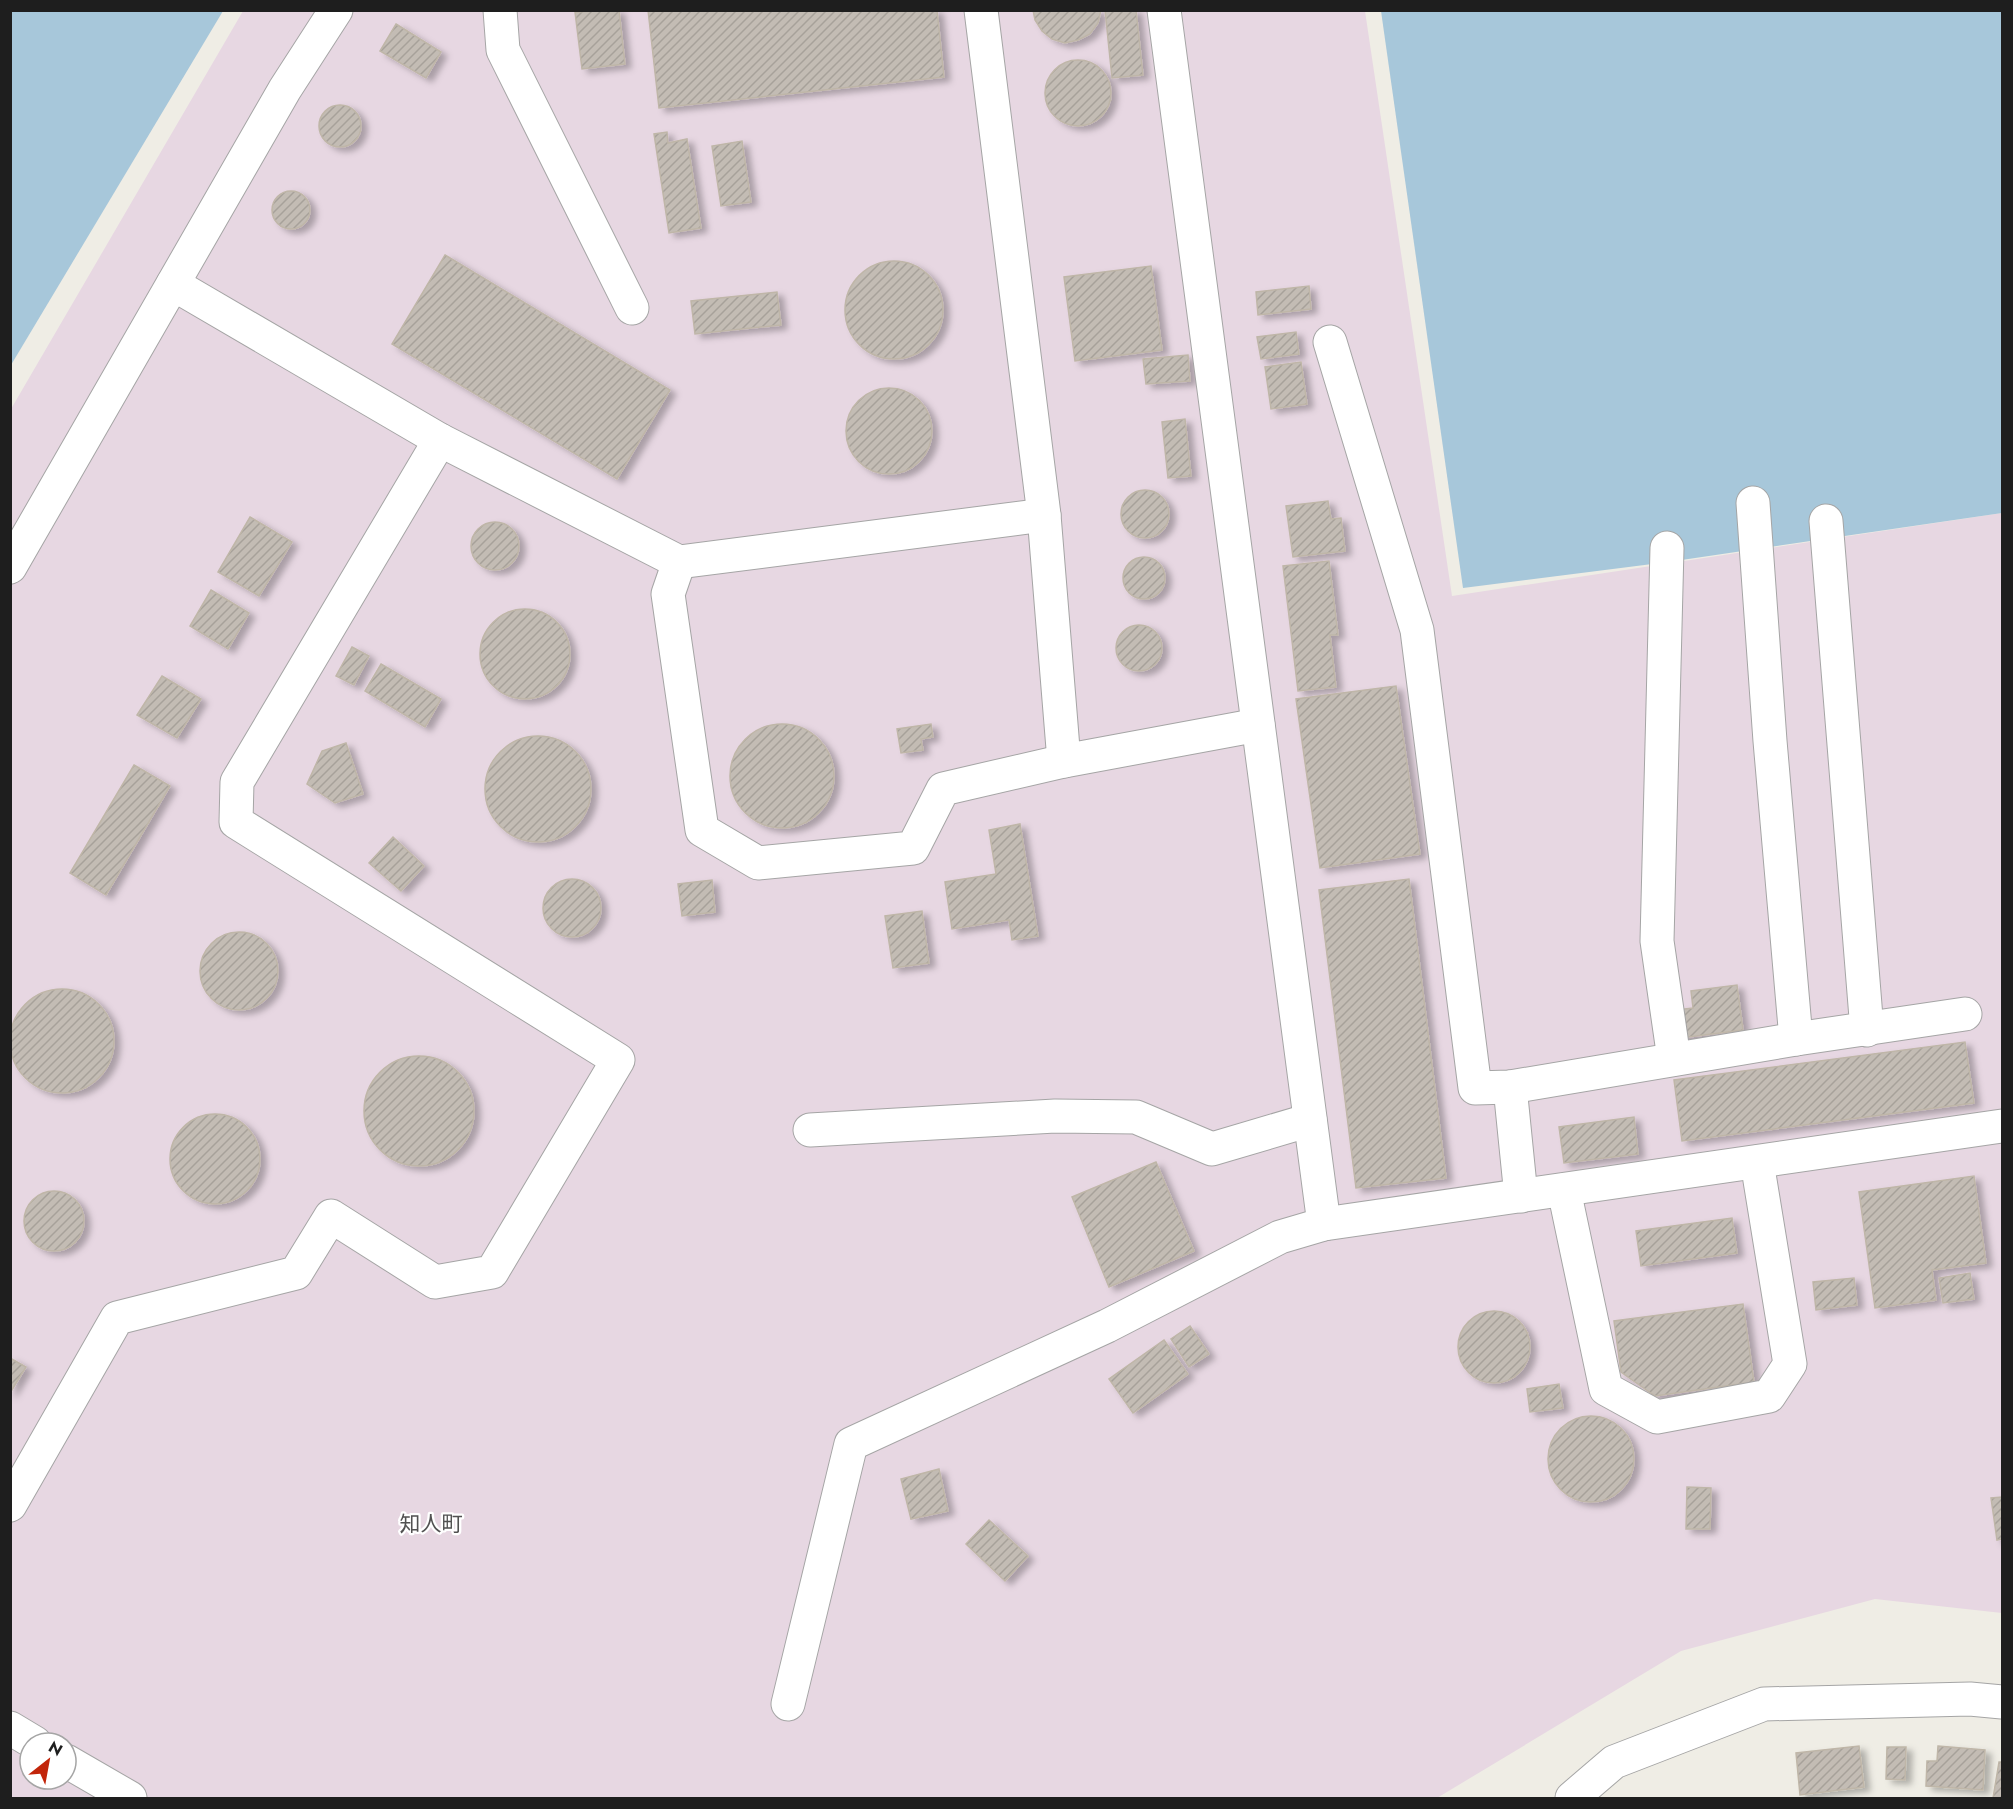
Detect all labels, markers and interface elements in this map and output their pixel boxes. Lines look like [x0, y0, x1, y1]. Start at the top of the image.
district label: 知人町 [400, 1509, 463, 1539]
north arrow [18, 1731, 78, 1791]
text: N [44, 1735, 67, 1762]

